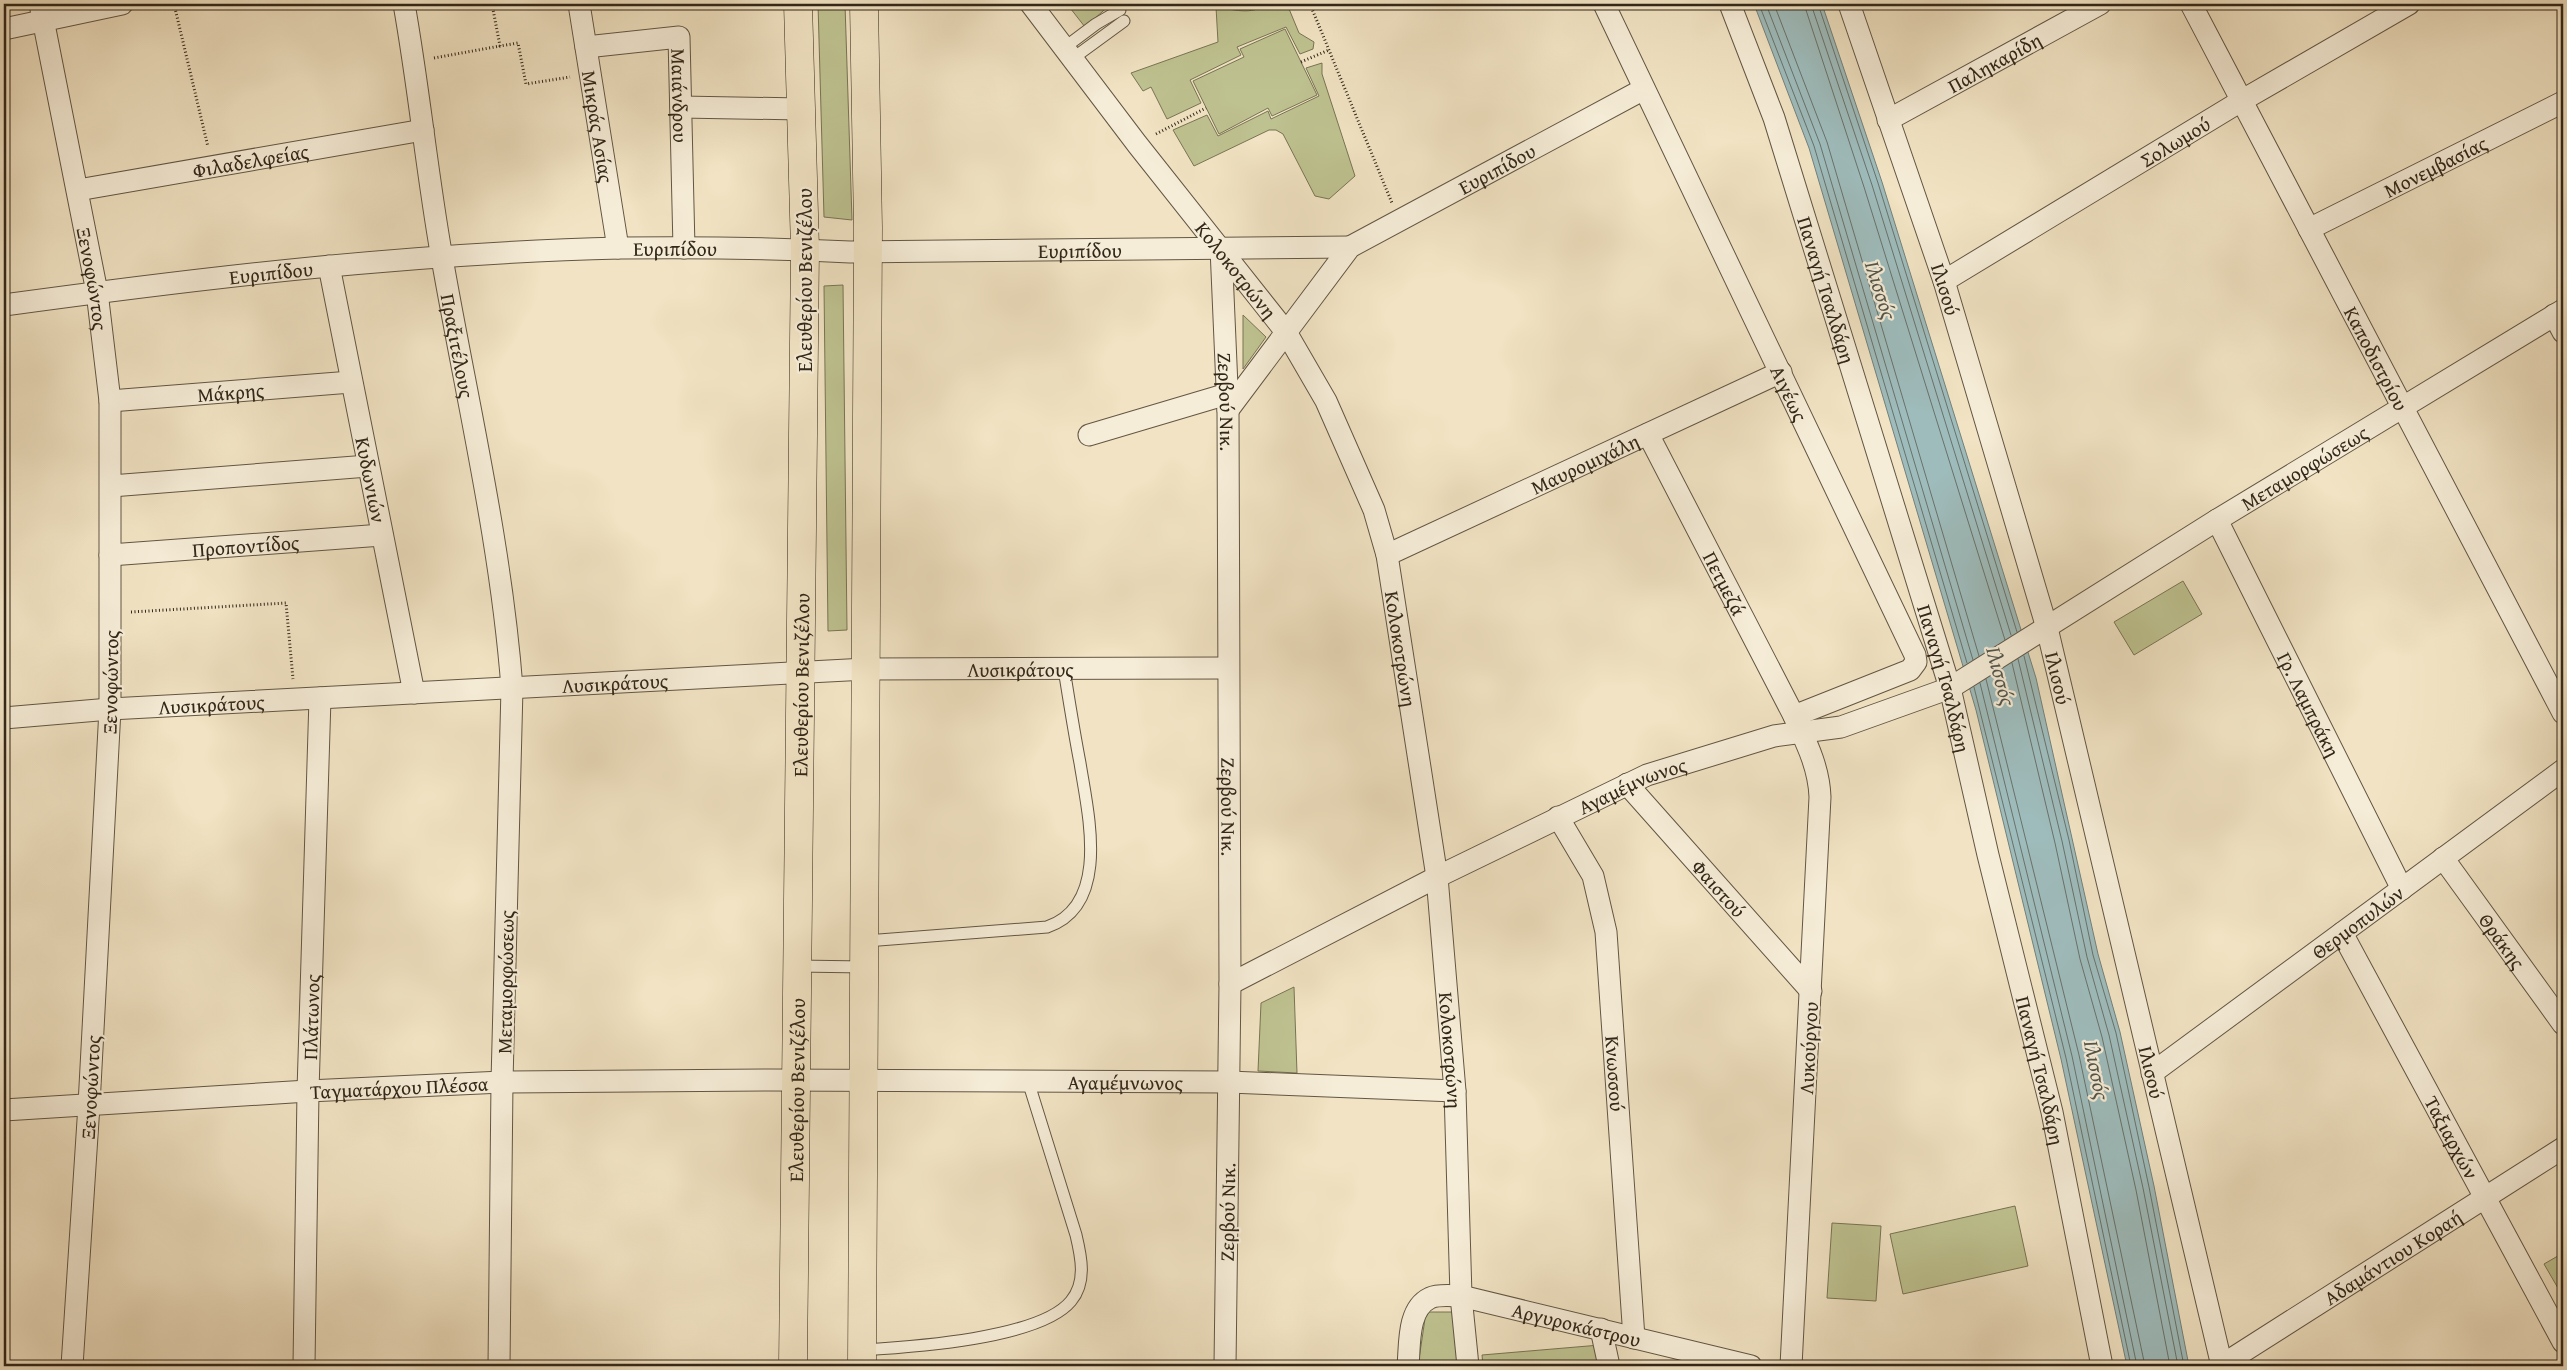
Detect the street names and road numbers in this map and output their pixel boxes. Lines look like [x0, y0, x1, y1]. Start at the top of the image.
street label: Παληκαρίδη [1942, 24, 2046, 99]
street label: Μαιάνδρου [665, 48, 696, 143]
street label: Μικράς Ασίας [575, 68, 622, 185]
street label: Σολωμού [2134, 109, 2215, 173]
street label: Μονεμβασίας [2379, 128, 2492, 204]
street label: Φιλαδελφείας [190, 136, 311, 184]
street label: Ευριπίδου [1453, 136, 1540, 201]
street label: Ελευθερίου Βενιζέλου [790, 188, 819, 372]
street label: Παναγή Τσαλδάρη [1791, 213, 1863, 367]
street label: Κολοκοτρώνη [1189, 215, 1284, 325]
street label: Ξενοφώντος [70, 225, 116, 332]
street label: Ευριπίδου [633, 233, 717, 262]
street label: Ευριπίδου [1038, 235, 1122, 265]
street label: Ευριπίδου [228, 253, 314, 291]
street label: Ιλισού [1924, 259, 1968, 319]
street label: Πραξιτέλους [434, 291, 483, 401]
street label: Καποδιστρίου [2337, 301, 2416, 416]
street label: Ζερβού Νικ. [1211, 352, 1243, 451]
street label: Αιγέως [1764, 360, 1816, 426]
street label: Μάκρης [196, 374, 266, 409]
street label: Μεταμορφώσεως [2235, 417, 2374, 517]
street label: Μαυρομιχάλη [1526, 426, 1644, 501]
street label: Κυδωνιών [349, 434, 394, 525]
street label: Προποντίδος [191, 527, 301, 563]
street label: Πετμεζά [1697, 546, 1754, 621]
street label: Κολοκοτρώνη [1378, 589, 1425, 709]
street label: Ελευθερίου Βενιζέλου [785, 593, 816, 777]
street label: Παναγή Τσαλδάρη [1910, 601, 1979, 755]
street label: Ξενοφώντος [95, 629, 125, 734]
street label: Γρ. Λαμπράκη [2271, 647, 2348, 762]
street label: Ιλισού [2039, 648, 2079, 707]
street label: Λυσικράτους [967, 654, 1074, 683]
street label: Λυσικράτους [561, 665, 669, 700]
street label: Λυσικράτους [158, 686, 266, 721]
street label: Αγαμέμνωνος [1573, 749, 1690, 821]
street label: Ζερβού Νικ. [1215, 757, 1244, 856]
street label: Φαιστού [1685, 852, 1753, 923]
street label: Θερμοπυλών [2305, 878, 2409, 965]
street label: Θράκης [2473, 907, 2533, 975]
street label: Μεταμορφώσεως [489, 909, 521, 1054]
street label: Πλάτωνος [294, 973, 326, 1061]
street label: Κολοκοτρώνη [1432, 991, 1470, 1109]
street label: Παναγή Τσαλδάρη [2009, 993, 2073, 1148]
street label: Ελευθερίου Βενιζέλου [780, 998, 811, 1182]
street label: Λυκούργου [1791, 1001, 1825, 1095]
street label: Ξενοφώντος [73, 1034, 107, 1140]
street label: Κνωσσού [1599, 1035, 1633, 1112]
street label: Ιλισού [2132, 1042, 2173, 1101]
street label: Αγαμέμνωνος [1067, 1067, 1184, 1096]
street label: Ταγματάρχου Πλέσσα [309, 1068, 489, 1105]
street label: Ταξιαρχών [2418, 1090, 2487, 1184]
street label: Ζερβού Νικ. [1212, 1162, 1242, 1262]
street label: Αδαμάντιου Κοραή [2318, 1202, 2467, 1311]
street label: Αργυροκάστρου [1509, 1294, 1644, 1353]

